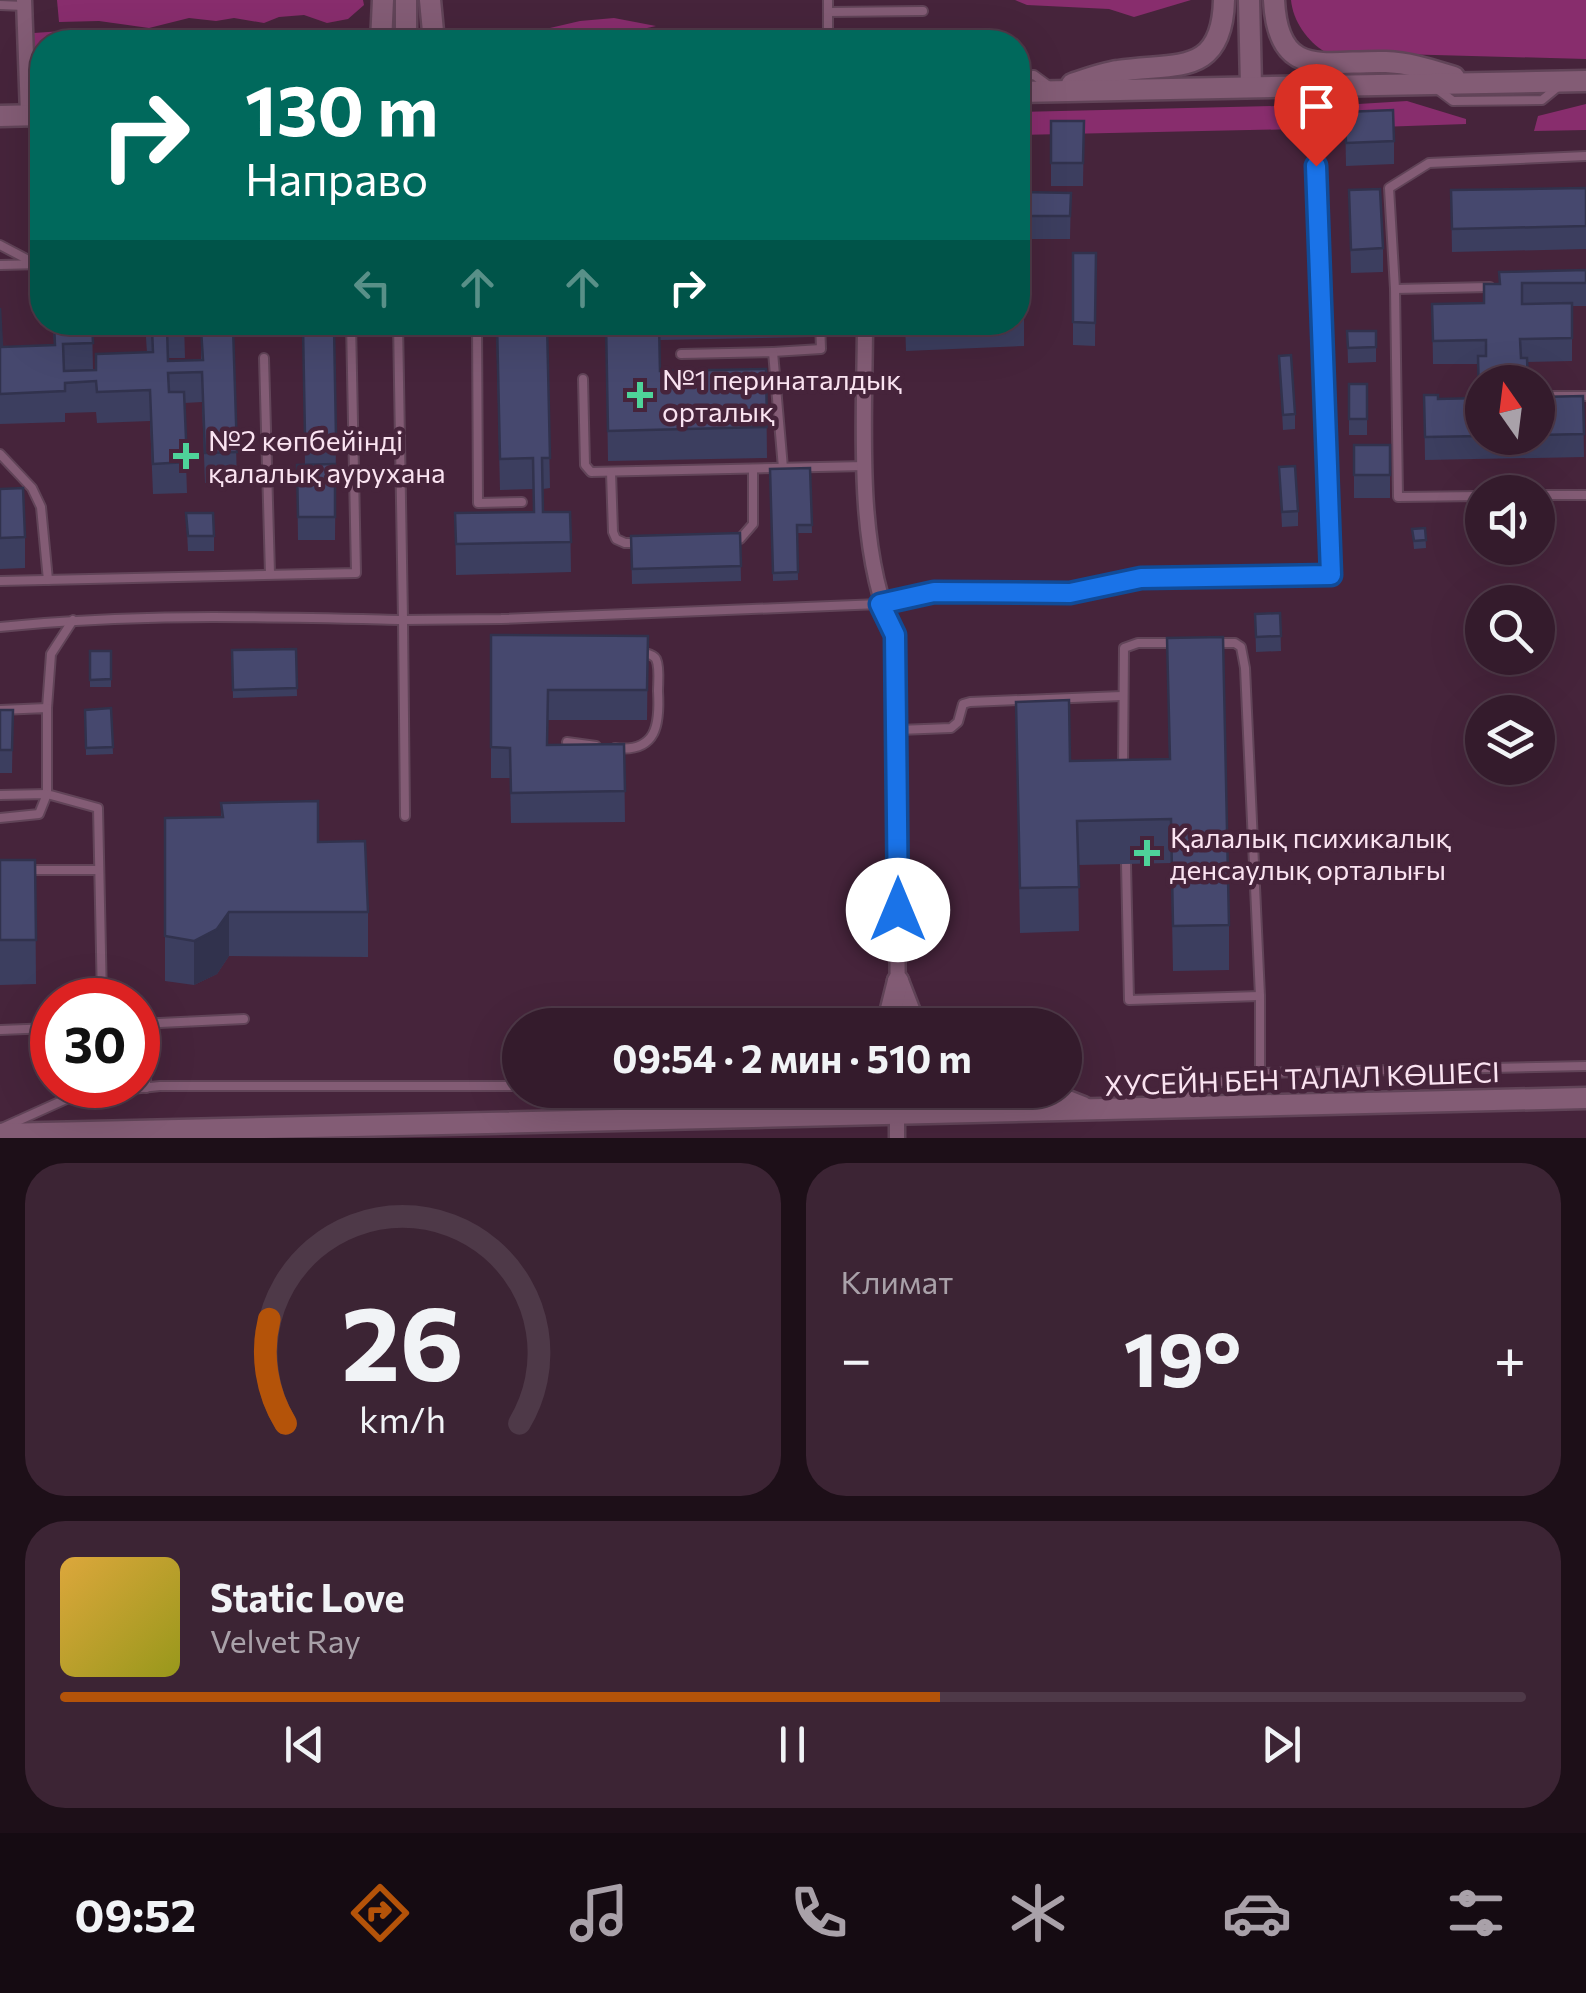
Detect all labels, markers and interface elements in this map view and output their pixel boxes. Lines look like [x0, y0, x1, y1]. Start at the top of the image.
pin [1274, 64, 1359, 167]
text: 130 m [245, 65, 438, 150]
icon: right [80, 70, 210, 200]
icon: arrive [1289, 79, 1344, 134]
text: Направо [245, 150, 428, 205]
icon: left [345, 260, 400, 315]
icon: ahead [450, 260, 505, 315]
icon: ahead [555, 260, 610, 315]
icon: right [660, 260, 715, 315]
place label: №1 перинаталдық орталық [662, 362, 902, 428]
north arrow [1465, 365, 1555, 455]
map controls [1465, 365, 1555, 785]
marker: №1 перинаталдық орталық [627, 382, 653, 408]
place label: №2 көпбейінді қалалық аурухана [208, 423, 446, 489]
marker: №2 көпбейінді қалалық аурухана [173, 443, 199, 469]
button: sound [1465, 475, 1555, 565]
button: search [1465, 585, 1555, 675]
button: layers [1465, 695, 1555, 785]
place label: Қалалық психикалық денсаулық орталығы [1170, 820, 1451, 886]
marker: Қалалық психикалық денсаулық орталығы [1134, 840, 1160, 866]
position arrow [846, 858, 950, 962]
speed limit sign: 30 [30, 978, 160, 1108]
text: 09:54 · 2 мин · 510 m [612, 1034, 972, 1081]
street label: ХУСЕЙН БЕН ТАЛАЛ КӨШЕСІ [1104, 1054, 1500, 1102]
text: Климат [841, 1261, 953, 1301]
text: 26 [341, 1275, 464, 1402]
text: 19° [1124, 1311, 1242, 1402]
text: − [841, 1323, 872, 1390]
text: + [1494, 1323, 1526, 1390]
text: km/h [359, 1397, 446, 1440]
text: Static Love [210, 1573, 405, 1620]
text: Velvet Ray [210, 1620, 361, 1660]
icon: previous [277, 1717, 332, 1772]
icon: pause [765, 1717, 820, 1772]
icon: next [1254, 1717, 1309, 1772]
icon: directions [345, 1878, 415, 1948]
icon: music [564, 1878, 634, 1948]
icon: phone [784, 1878, 854, 1948]
icon: climate [1003, 1878, 1073, 1948]
icon: car [1222, 1878, 1292, 1948]
icon: filters [1441, 1878, 1511, 1948]
text: 09:52 [75, 1886, 196, 1941]

